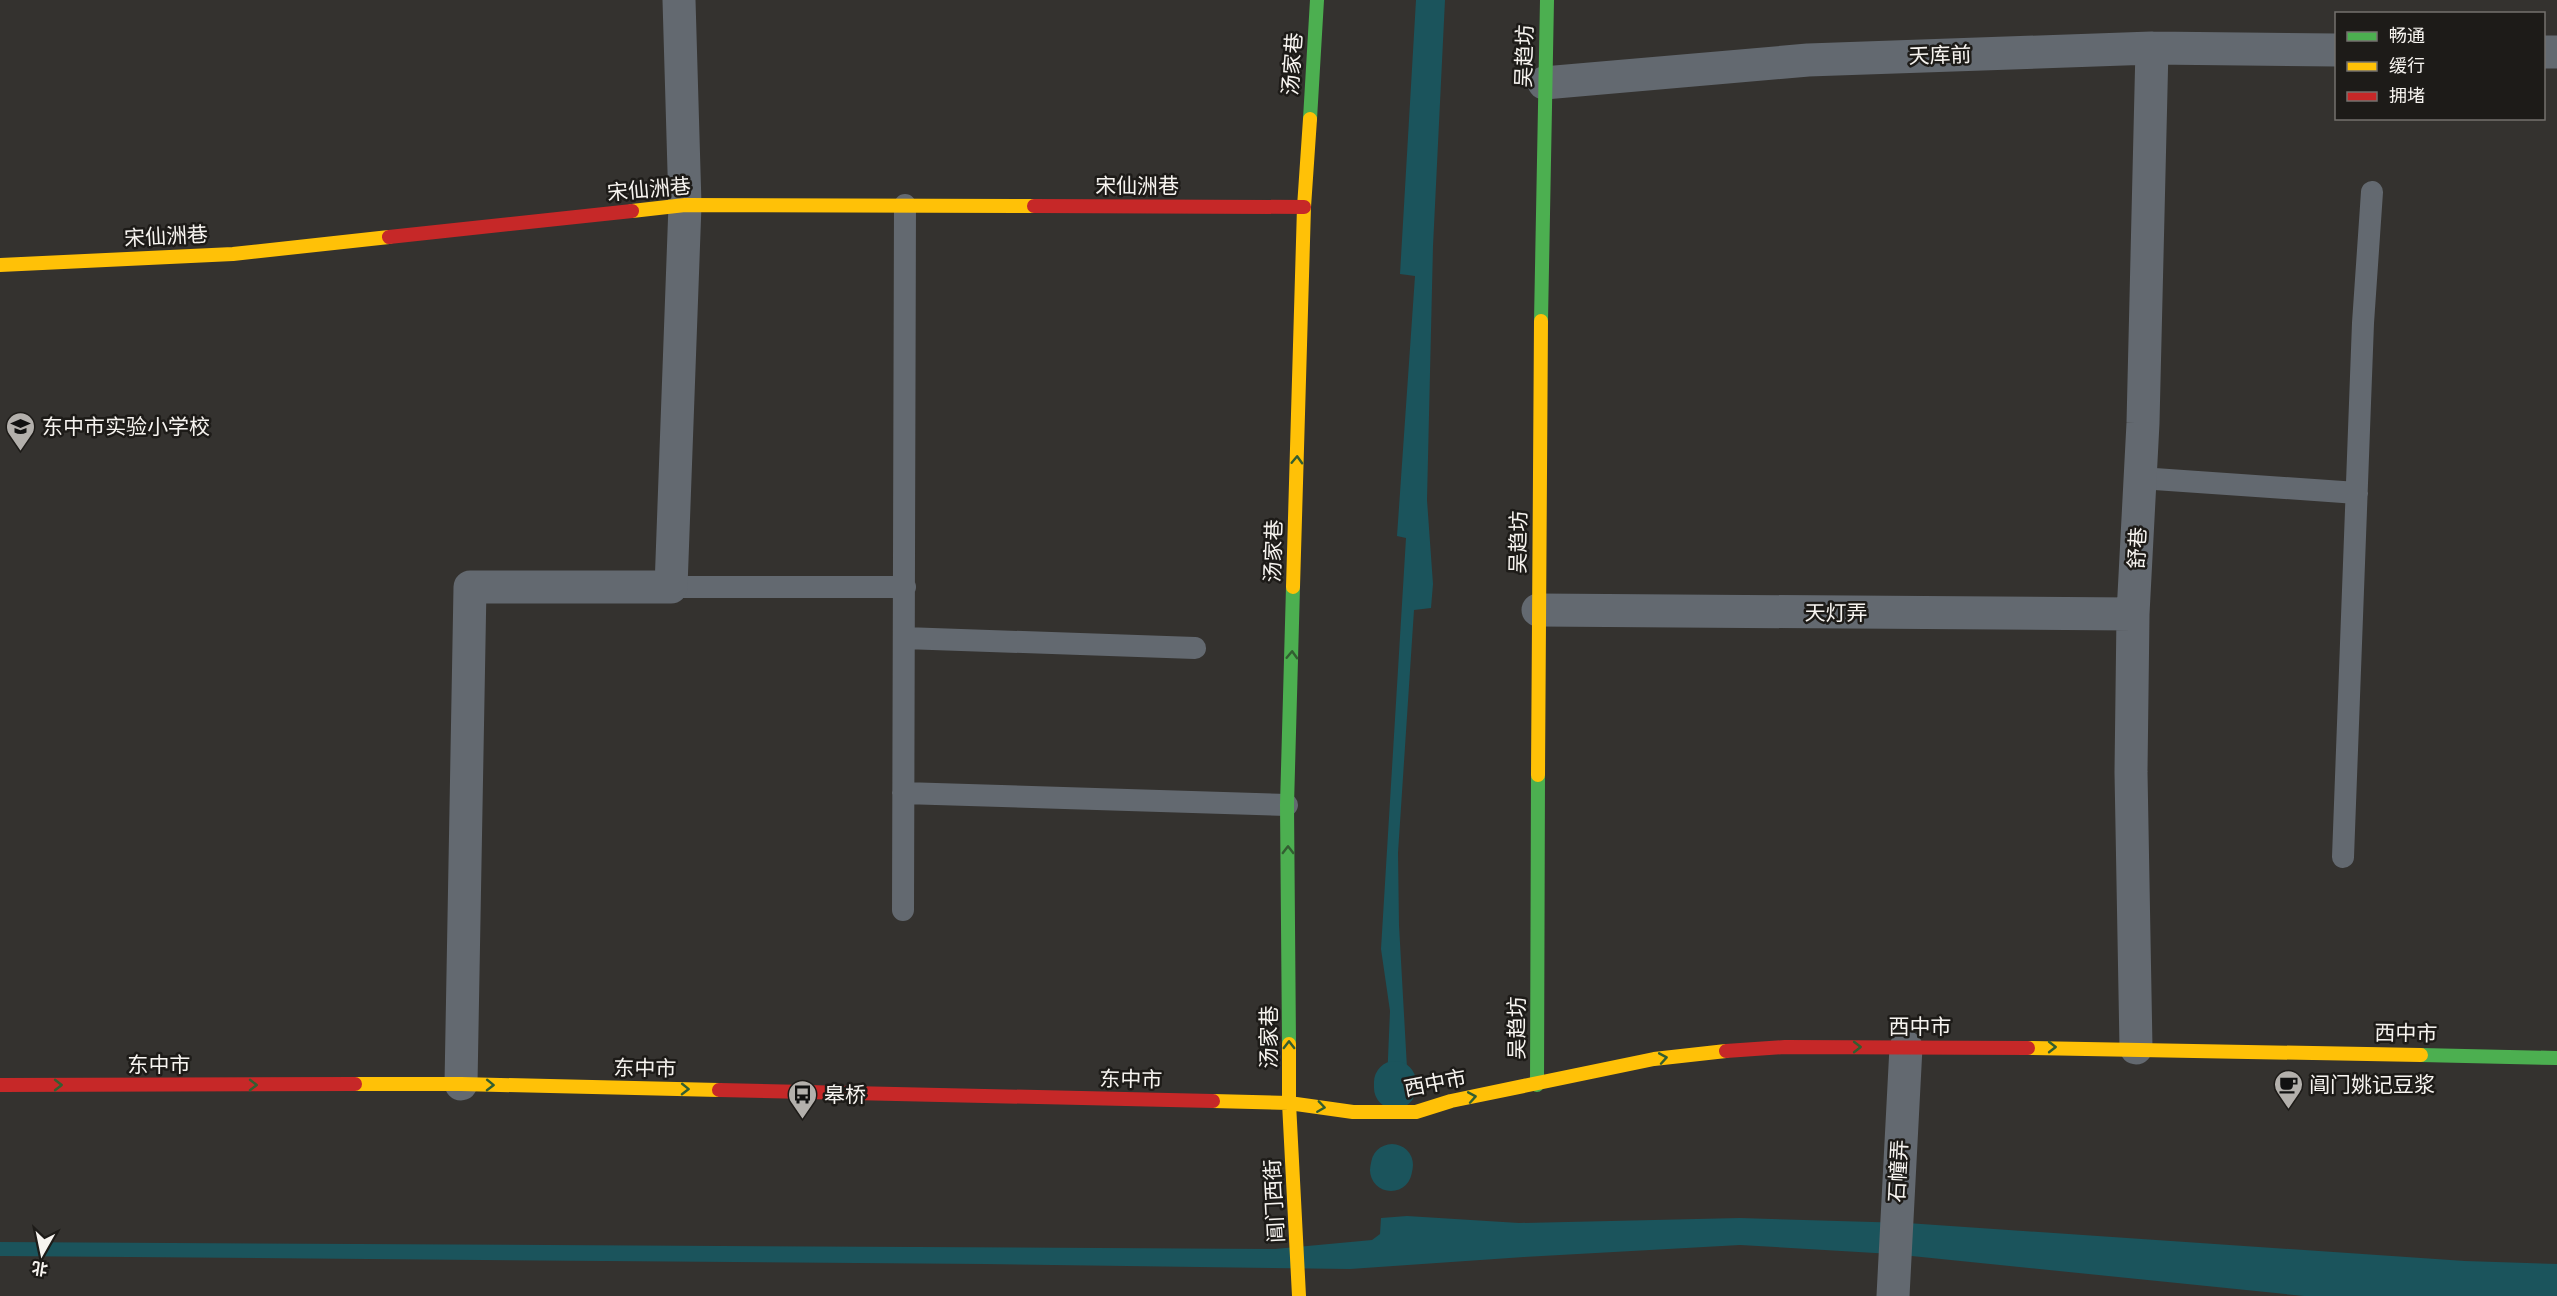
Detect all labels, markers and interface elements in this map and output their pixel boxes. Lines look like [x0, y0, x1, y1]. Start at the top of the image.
legend [2335, 12, 2545, 120]
street label: 吴趋坊 [1510, 24, 1538, 88]
text: 畅通 [2389, 25, 2425, 46]
street label: 汤家巷 [1277, 32, 1307, 96]
street label: 天库前 [1908, 41, 1972, 69]
text: 缓行 [2389, 55, 2425, 76]
text: 拥堵 [2389, 85, 2425, 106]
street label: 宋仙洲巷 [606, 173, 692, 205]
street label: 宋仙洲巷 [1095, 173, 1179, 198]
street label: 宋仙洲巷 [123, 221, 209, 251]
school or university icon: 东中市实验小学校 [5, 410, 37, 452]
place label: 东中市实验小学校 [42, 414, 210, 439]
one-way arrow [1291, 455, 1303, 464]
street label: 吴趋坊 [1505, 510, 1531, 574]
street label: 汤家巷 [1259, 519, 1287, 583]
street label: 舒巷 [2123, 526, 2151, 570]
street label: 天灯弄 [1805, 600, 1868, 625]
one-way arrow [1285, 650, 1298, 659]
one-way arrow [1282, 845, 1294, 854]
street label: 吴趋坊 [1504, 997, 1529, 1060]
street label: 汤家巷 [1256, 1006, 1281, 1069]
street label: 西中市 [1889, 1014, 1952, 1039]
street label: 西中市 [2374, 1020, 2438, 1046]
one-way arrow [1283, 1040, 1295, 1049]
one-way arrow [1853, 1041, 1862, 1053]
one-way arrow [2048, 1041, 2057, 1053]
street label: 东中市 [128, 1052, 191, 1077]
one-way arrow [1658, 1052, 1668, 1065]
street label: 东中市 [613, 1055, 677, 1081]
street label: 西中市 [1402, 1065, 1468, 1101]
street label: 东中市 [1099, 1066, 1163, 1092]
cafe icon: 阊门姚记豆浆 [2272, 1068, 2304, 1110]
place label: 阊门姚记豆浆 [2309, 1072, 2435, 1097]
bus stop icon: 皋桥 [787, 1078, 819, 1120]
one-way arrow [54, 1079, 63, 1091]
one-way arrow [249, 1079, 258, 1091]
one-way arrow [486, 1079, 495, 1091]
place label: 皋桥 [824, 1082, 866, 1107]
one-way arrow [681, 1083, 690, 1096]
one-way arrow [1467, 1091, 1477, 1104]
one-way arrow [1316, 1101, 1326, 1113]
street label: 石幢弄 [1884, 1139, 1912, 1203]
street label: 阊门西街 [1259, 1158, 1289, 1244]
north arrow [12, 1224, 72, 1284]
text: 北 [30, 1258, 49, 1280]

